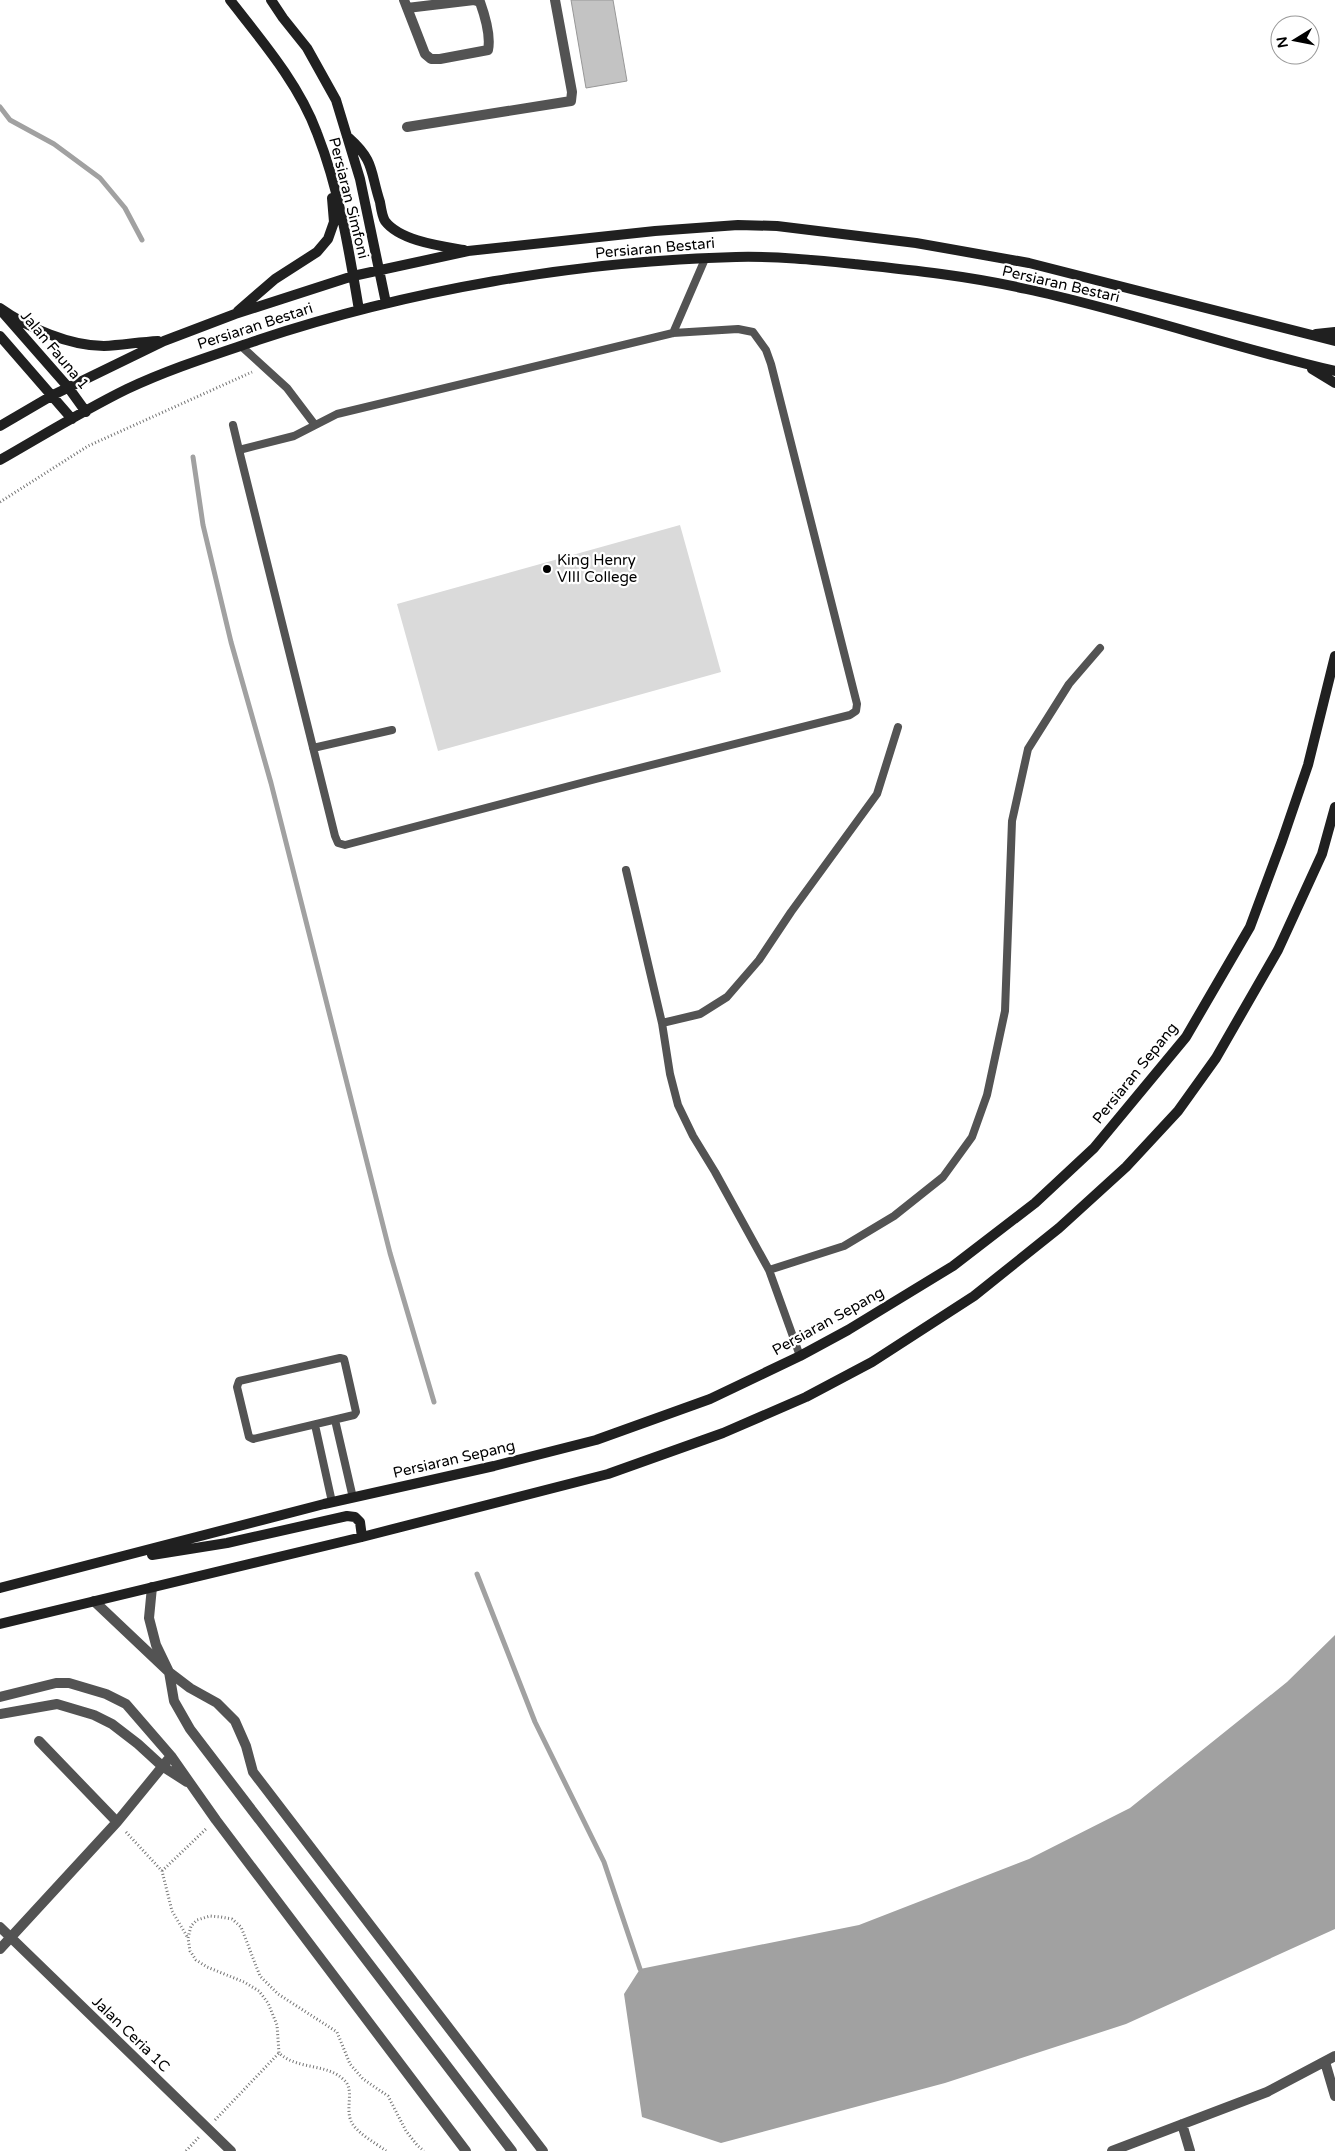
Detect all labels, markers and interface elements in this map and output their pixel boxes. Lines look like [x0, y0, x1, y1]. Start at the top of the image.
north arrow [1270, 15, 1320, 65]
text: N [1273, 35, 1292, 49]
street label: Persiaran Simfoni [325, 135, 373, 261]
street label: Persiaran Bestari [594, 234, 716, 262]
street label: Persiaran Bestari [1000, 262, 1122, 306]
street label: Persiaran Bestari [195, 299, 315, 353]
street label: Jalan Fauna 1 [17, 307, 93, 393]
place label: King Henry VIII College [557, 551, 637, 586]
marker: King Henry VIII College [541, 563, 553, 575]
street label: Persiaran Sepang [1089, 1019, 1181, 1127]
street label: Persiaran Sepang [769, 1283, 887, 1359]
street label: Persiaran Sepang [391, 1436, 517, 1482]
street label: Jalan Ceria 1C [88, 1992, 174, 2076]

